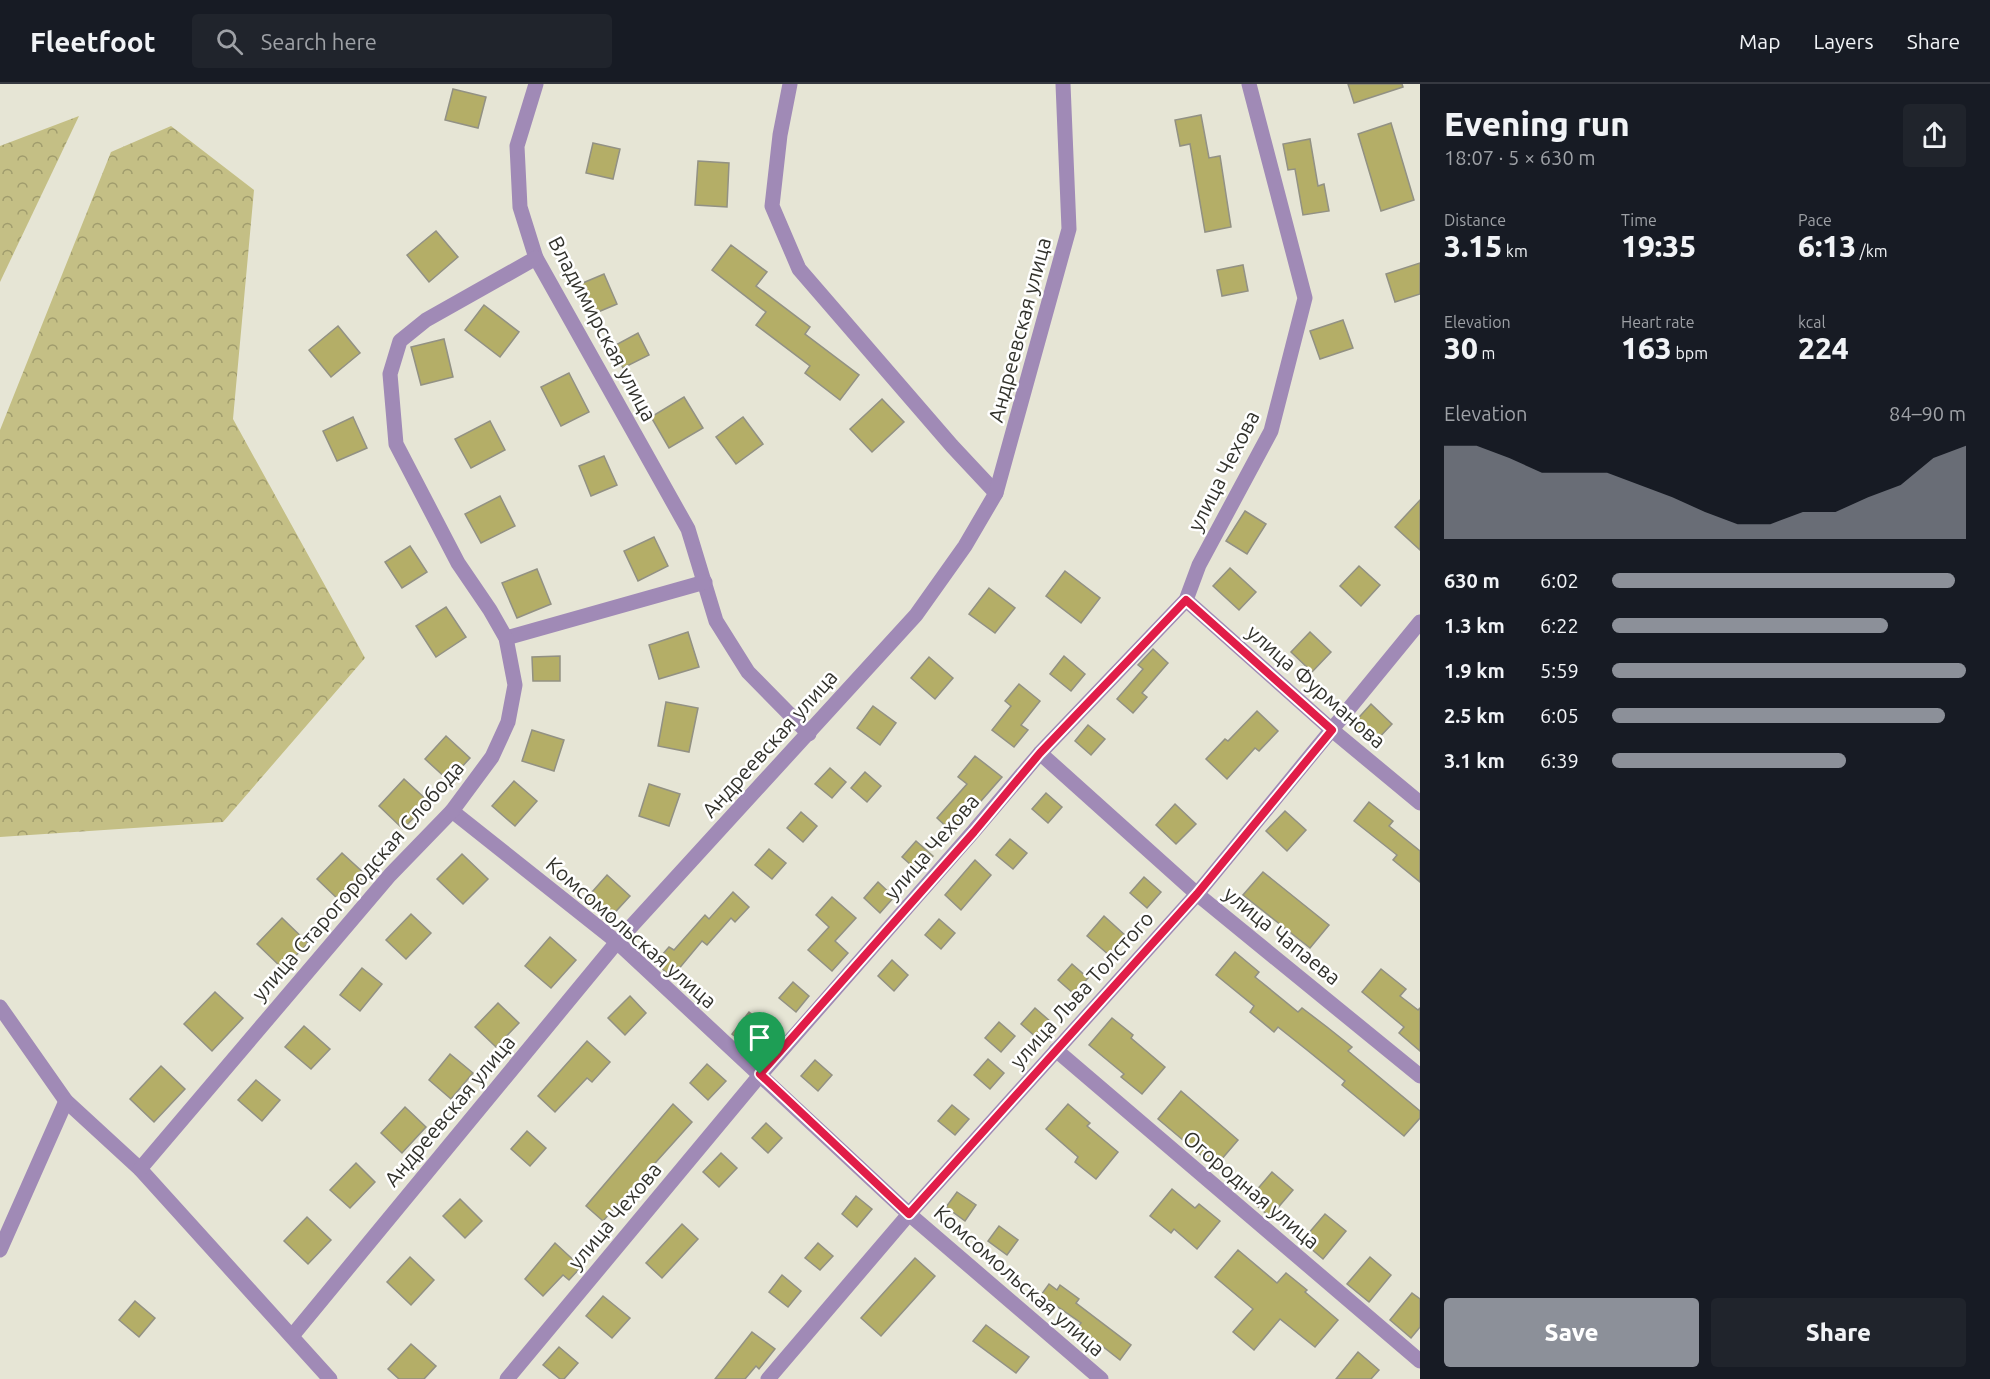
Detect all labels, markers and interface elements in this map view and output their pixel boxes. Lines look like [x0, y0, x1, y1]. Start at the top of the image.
search box [192, 14, 612, 68]
icon: search [213, 25, 246, 58]
text: Fleetfoot [30, 26, 156, 57]
text: Search here [261, 29, 377, 54]
text: Map [1739, 29, 1780, 53]
text: Layers [1813, 29, 1874, 53]
text: Share [1907, 29, 1960, 53]
button: share [1903, 104, 1966, 167]
text: Evening run [1444, 105, 1630, 142]
text: 18:07 · 5 × 630 m [1444, 146, 1596, 169]
text: Distance [1444, 211, 1506, 229]
text: Time [1621, 211, 1657, 229]
text: Pace [1798, 211, 1832, 229]
text: 3.15 [1444, 229, 1502, 263]
text: 19:35 [1621, 229, 1696, 263]
text: 6:13 [1798, 229, 1856, 263]
street label: Владимирская улица [544, 232, 662, 425]
street label: Андреевская улица [983, 235, 1055, 425]
text: km [1502, 242, 1528, 260]
text: /km [1856, 242, 1888, 260]
text: Elevation [1444, 313, 1511, 331]
text: Heart rate [1621, 313, 1695, 331]
text: kcal [1798, 313, 1826, 331]
text: 30 [1444, 331, 1478, 365]
text: 163 [1621, 331, 1672, 365]
text: 224 [1798, 331, 1849, 365]
text: m [1478, 344, 1495, 362]
text: bpm [1672, 344, 1708, 362]
text: Elevation [1444, 402, 1527, 425]
text: 84–90 m [1889, 402, 1966, 425]
street label: улица Чехова [1182, 406, 1264, 535]
text: 630 m [1444, 569, 1500, 592]
text: 6:02 [1540, 569, 1579, 592]
text: 1.3 km [1444, 614, 1505, 637]
text: 6:22 [1540, 614, 1579, 637]
street label: улица Фурманова [1242, 620, 1391, 753]
text: 1.9 km [1444, 659, 1505, 682]
text: 5:59 [1540, 659, 1579, 682]
street label: Андреевская улица [697, 665, 842, 822]
text: 2.5 km [1444, 704, 1505, 727]
text: 6:05 [1540, 704, 1579, 727]
text: 3.1 km [1444, 749, 1505, 772]
text: 6:39 [1540, 749, 1579, 772]
street label: улица Старогородская Слобода [246, 755, 468, 1005]
street label: улица Чехова [879, 789, 984, 904]
street label: Комсомольская улица [542, 852, 722, 1013]
street label: улица Чапаева [1220, 881, 1346, 990]
street label: улица Льва Толстого [1005, 906, 1158, 1073]
pin [734, 1012, 785, 1074]
icon: arrive [743, 1021, 776, 1054]
street label: Андреевская улица [379, 1030, 520, 1191]
street label: Огородная улица [1179, 1125, 1325, 1253]
street label: улица Чехова [563, 1157, 666, 1274]
street label: Комсомольская улица [930, 1200, 1110, 1361]
button: Save [1444, 1298, 1699, 1367]
button: Share [1711, 1298, 1966, 1367]

